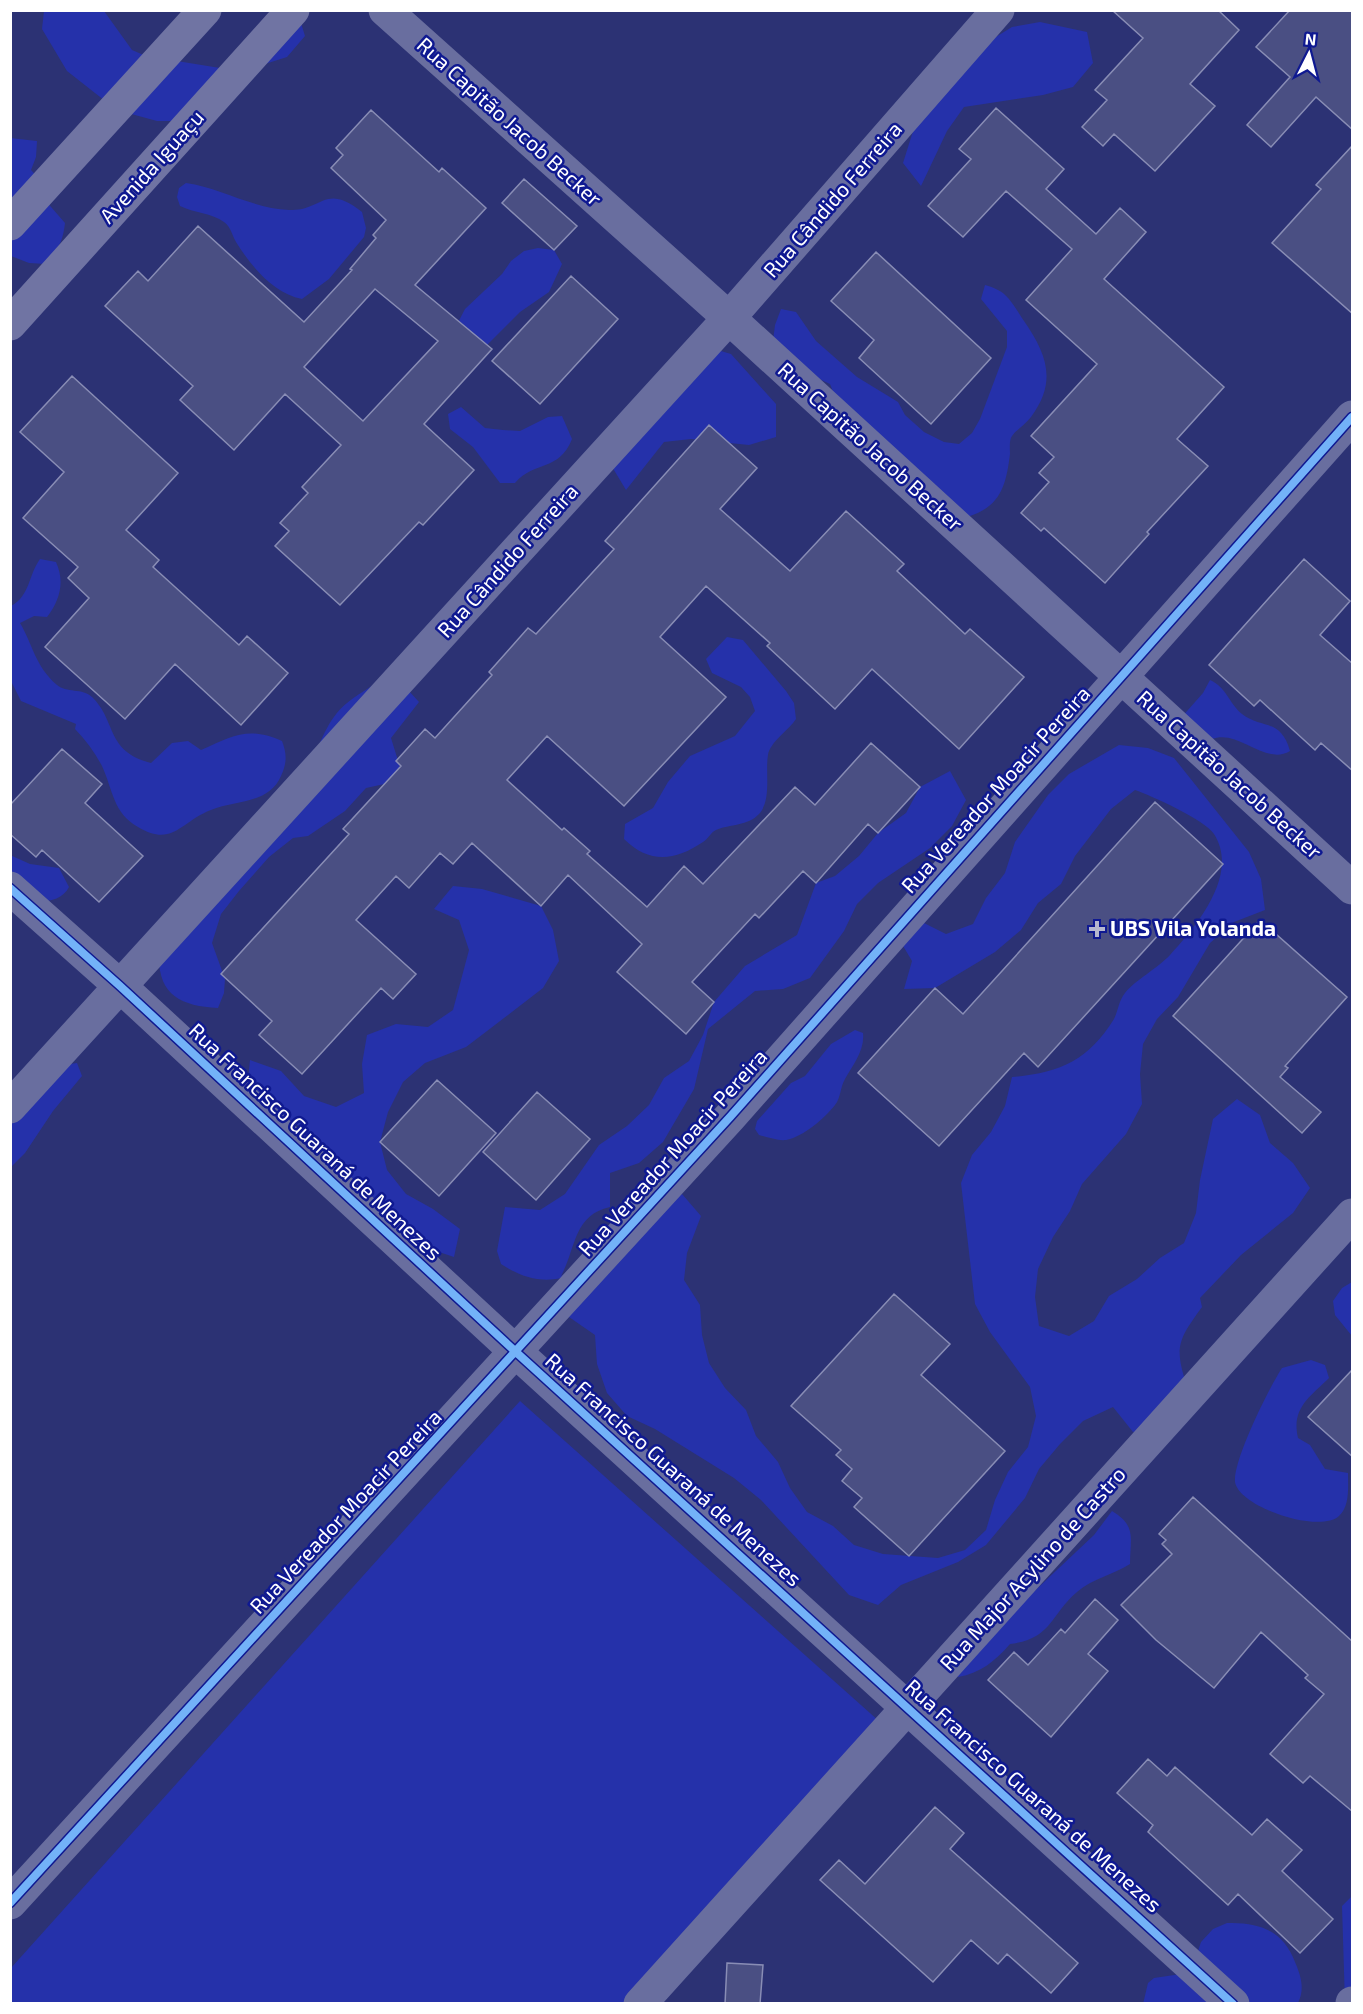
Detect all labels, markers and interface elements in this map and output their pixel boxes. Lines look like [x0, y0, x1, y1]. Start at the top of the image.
north arrow [1279, 24, 1339, 84]
text: N [1304, 29, 1317, 49]
street label: Rua Capitão Jacob Becker [413, 31, 608, 211]
street label: Avenida Iguaçu [94, 104, 210, 229]
street label: Rua Cândido Ferreira [757, 116, 906, 282]
street label: Rua Capitão Jacob Becker [774, 356, 969, 536]
street label: Rua Cândido Ferreira [431, 478, 582, 642]
street label: Rua Vereador Moacir Pereira [895, 680, 1094, 898]
street label: Rua Capitão Jacob Becker [1133, 684, 1328, 864]
place label: UBS Vila Yolanda [1110, 915, 1276, 940]
marker: UBS Vila Yolanda [1088, 920, 1106, 938]
street label: Rua Francisco Guaraná de Menezes [185, 1017, 447, 1265]
street label: Rua Vereador Moacir Pereira [572, 1043, 771, 1261]
street label: Rua Francisco Guaraná de Menezes [541, 1347, 807, 1591]
street label: Rua Vereador Moacir Pereira [244, 1404, 446, 1618]
street label: Rua Major Acylino de Castro [934, 1461, 1131, 1676]
street label: Rua Francisco Guaraná de Menezes [901, 1673, 1167, 1917]

